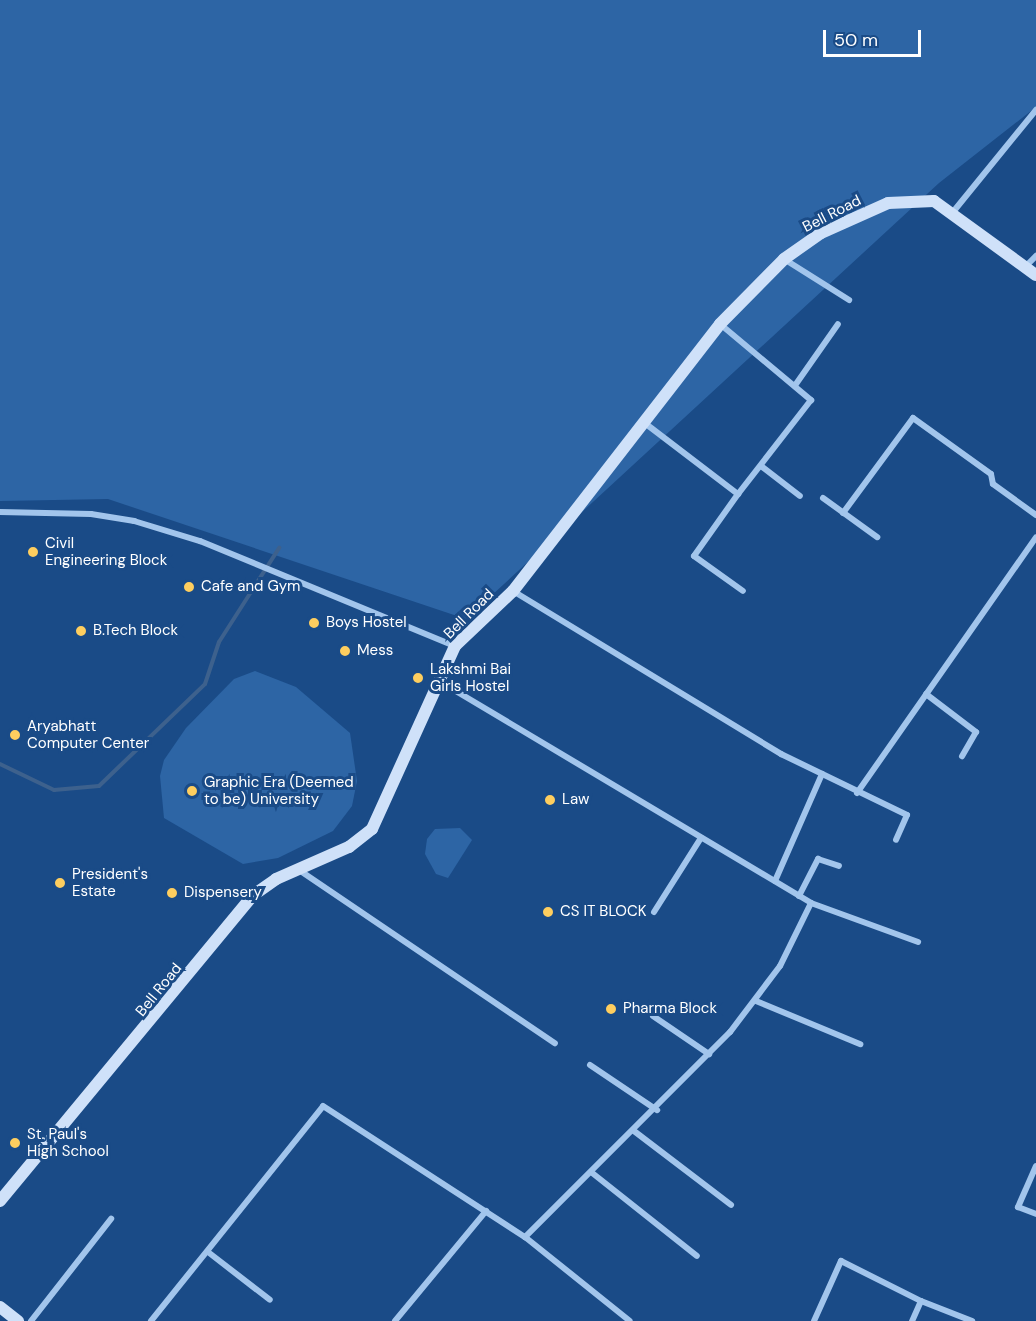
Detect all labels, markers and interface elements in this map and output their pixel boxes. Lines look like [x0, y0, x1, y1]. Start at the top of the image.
scale bar [826, 18, 924, 56]
text: 50 m [834, 28, 878, 52]
street label: Bell Road [800, 192, 864, 236]
place label: Civil Engineering Block [45, 534, 167, 569]
marker: Civil Engineering Block [26, 545, 40, 559]
place label: Cafe and Gym [201, 578, 300, 596]
marker: Cafe and Gym [182, 580, 196, 594]
street label: Bell Road [440, 585, 498, 643]
place label: Boys Hostel [326, 614, 407, 632]
marker: Boys Hostel [307, 616, 321, 630]
place label: B.Tech Block [93, 622, 178, 640]
marker: B.Tech Block [74, 624, 88, 638]
place label: Mess [357, 642, 393, 660]
marker: Mess [338, 644, 352, 658]
place label: Lakshmi Bai Girls Hostel [430, 660, 511, 695]
marker: Lakshmi Bai Girls Hostel [411, 671, 425, 685]
place label: Aryabhatt Computer Center [27, 717, 149, 752]
marker: Aryabhatt Computer Center [8, 728, 22, 742]
place label: Graphic Era (Deemed to be) University [204, 773, 354, 808]
marker: Graphic Era (Deemed to be) University [185, 784, 199, 798]
place label: Law [562, 791, 589, 809]
marker: Law [543, 793, 557, 807]
place label: President's Estate [72, 865, 148, 900]
marker: President's Estate [53, 876, 67, 890]
place label: Dispensery [184, 884, 262, 902]
marker: Dispensery [165, 886, 179, 900]
place label: CS IT BLOCK [560, 903, 646, 921]
marker: CS IT BLOCK [541, 905, 555, 919]
street label: Bell Road [132, 960, 186, 1020]
place label: Pharma Block [623, 1000, 717, 1018]
marker: Pharma Block [604, 1002, 618, 1016]
place label: St. Paul's High School [27, 1125, 109, 1160]
marker: St. Paul's High School [8, 1136, 22, 1150]

